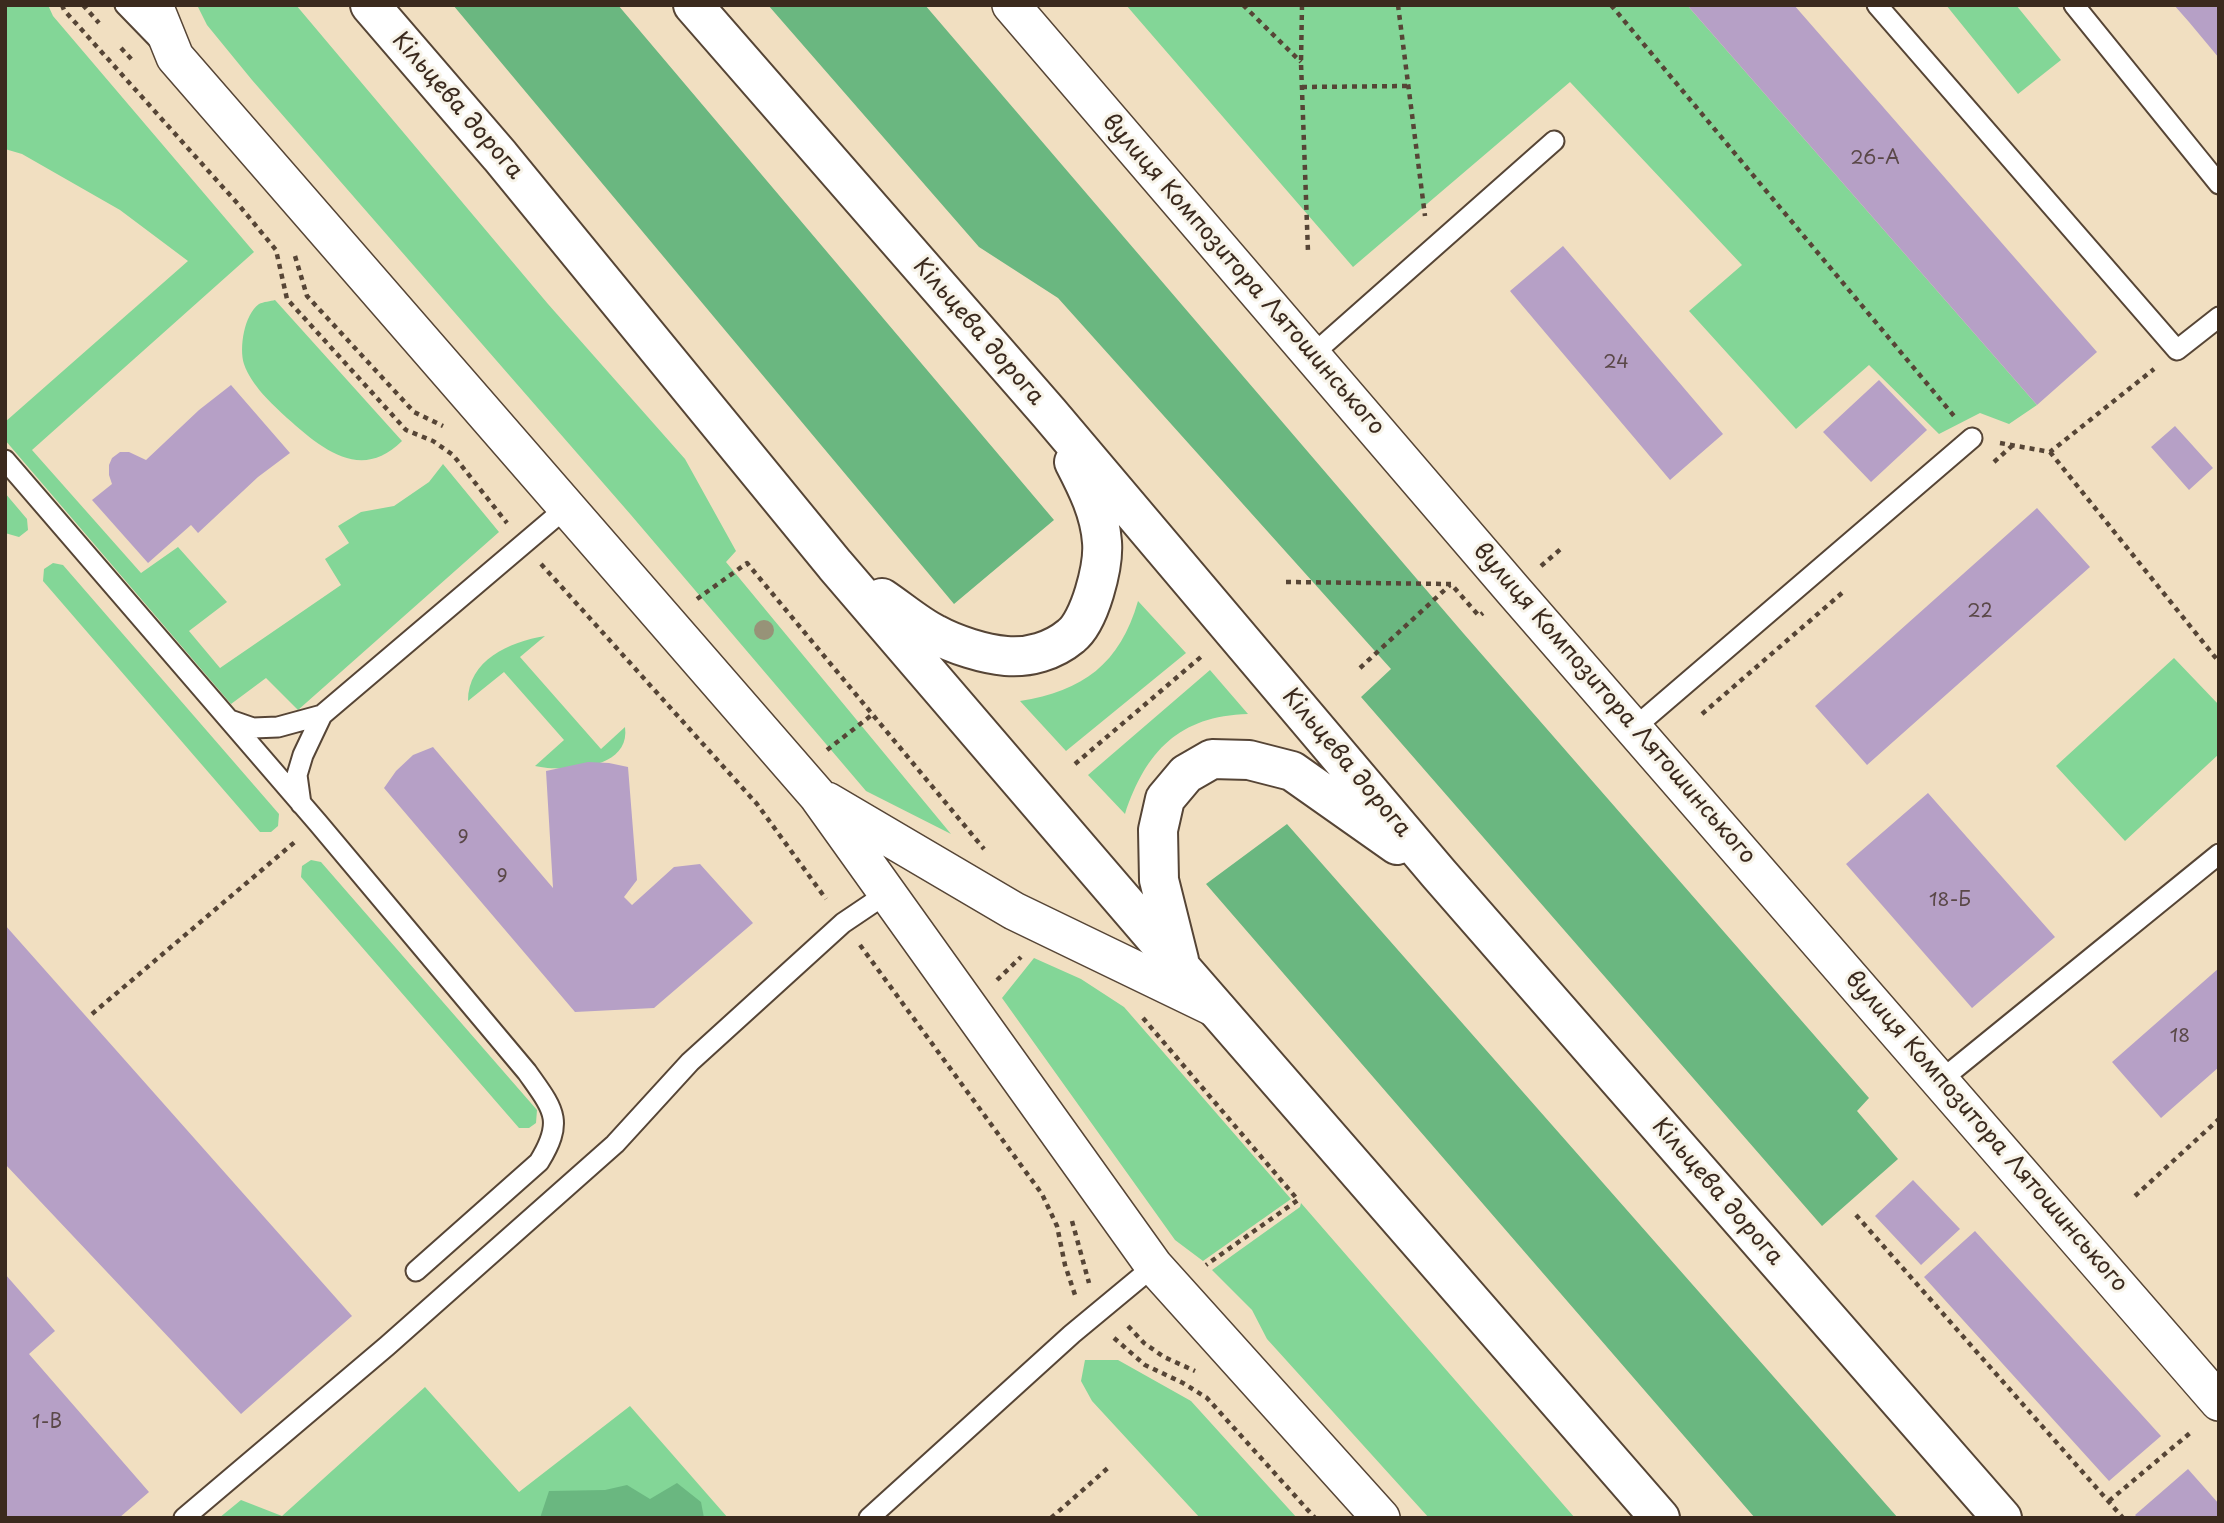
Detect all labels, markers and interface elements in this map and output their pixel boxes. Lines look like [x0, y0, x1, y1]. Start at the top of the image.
street label: Кільцева дорога [386, 27, 528, 185]
street label: вулиця Композитора Лятошинського [1096, 109, 1390, 441]
house number: 26-А [1850, 148, 1900, 170]
street label: Кільцева дорога [907, 253, 1049, 411]
house number: 24 [1603, 352, 1629, 374]
street label: вулиця Композитора Лятошинського [1467, 538, 1761, 870]
house number: 22 [1967, 601, 1993, 623]
street label: Кільцева дорога [1276, 683, 1416, 843]
house number: 9 [457, 827, 469, 849]
house number: 9 [496, 866, 508, 888]
house number: 18-Б [1929, 890, 1971, 912]
street label: вулиця Композитора Лятошинського [1839, 966, 2133, 1298]
house number: 18 [2170, 1026, 2190, 1048]
street label: Кільцева дорога [1646, 1113, 1788, 1271]
house number: 1-В [32, 1412, 62, 1434]

